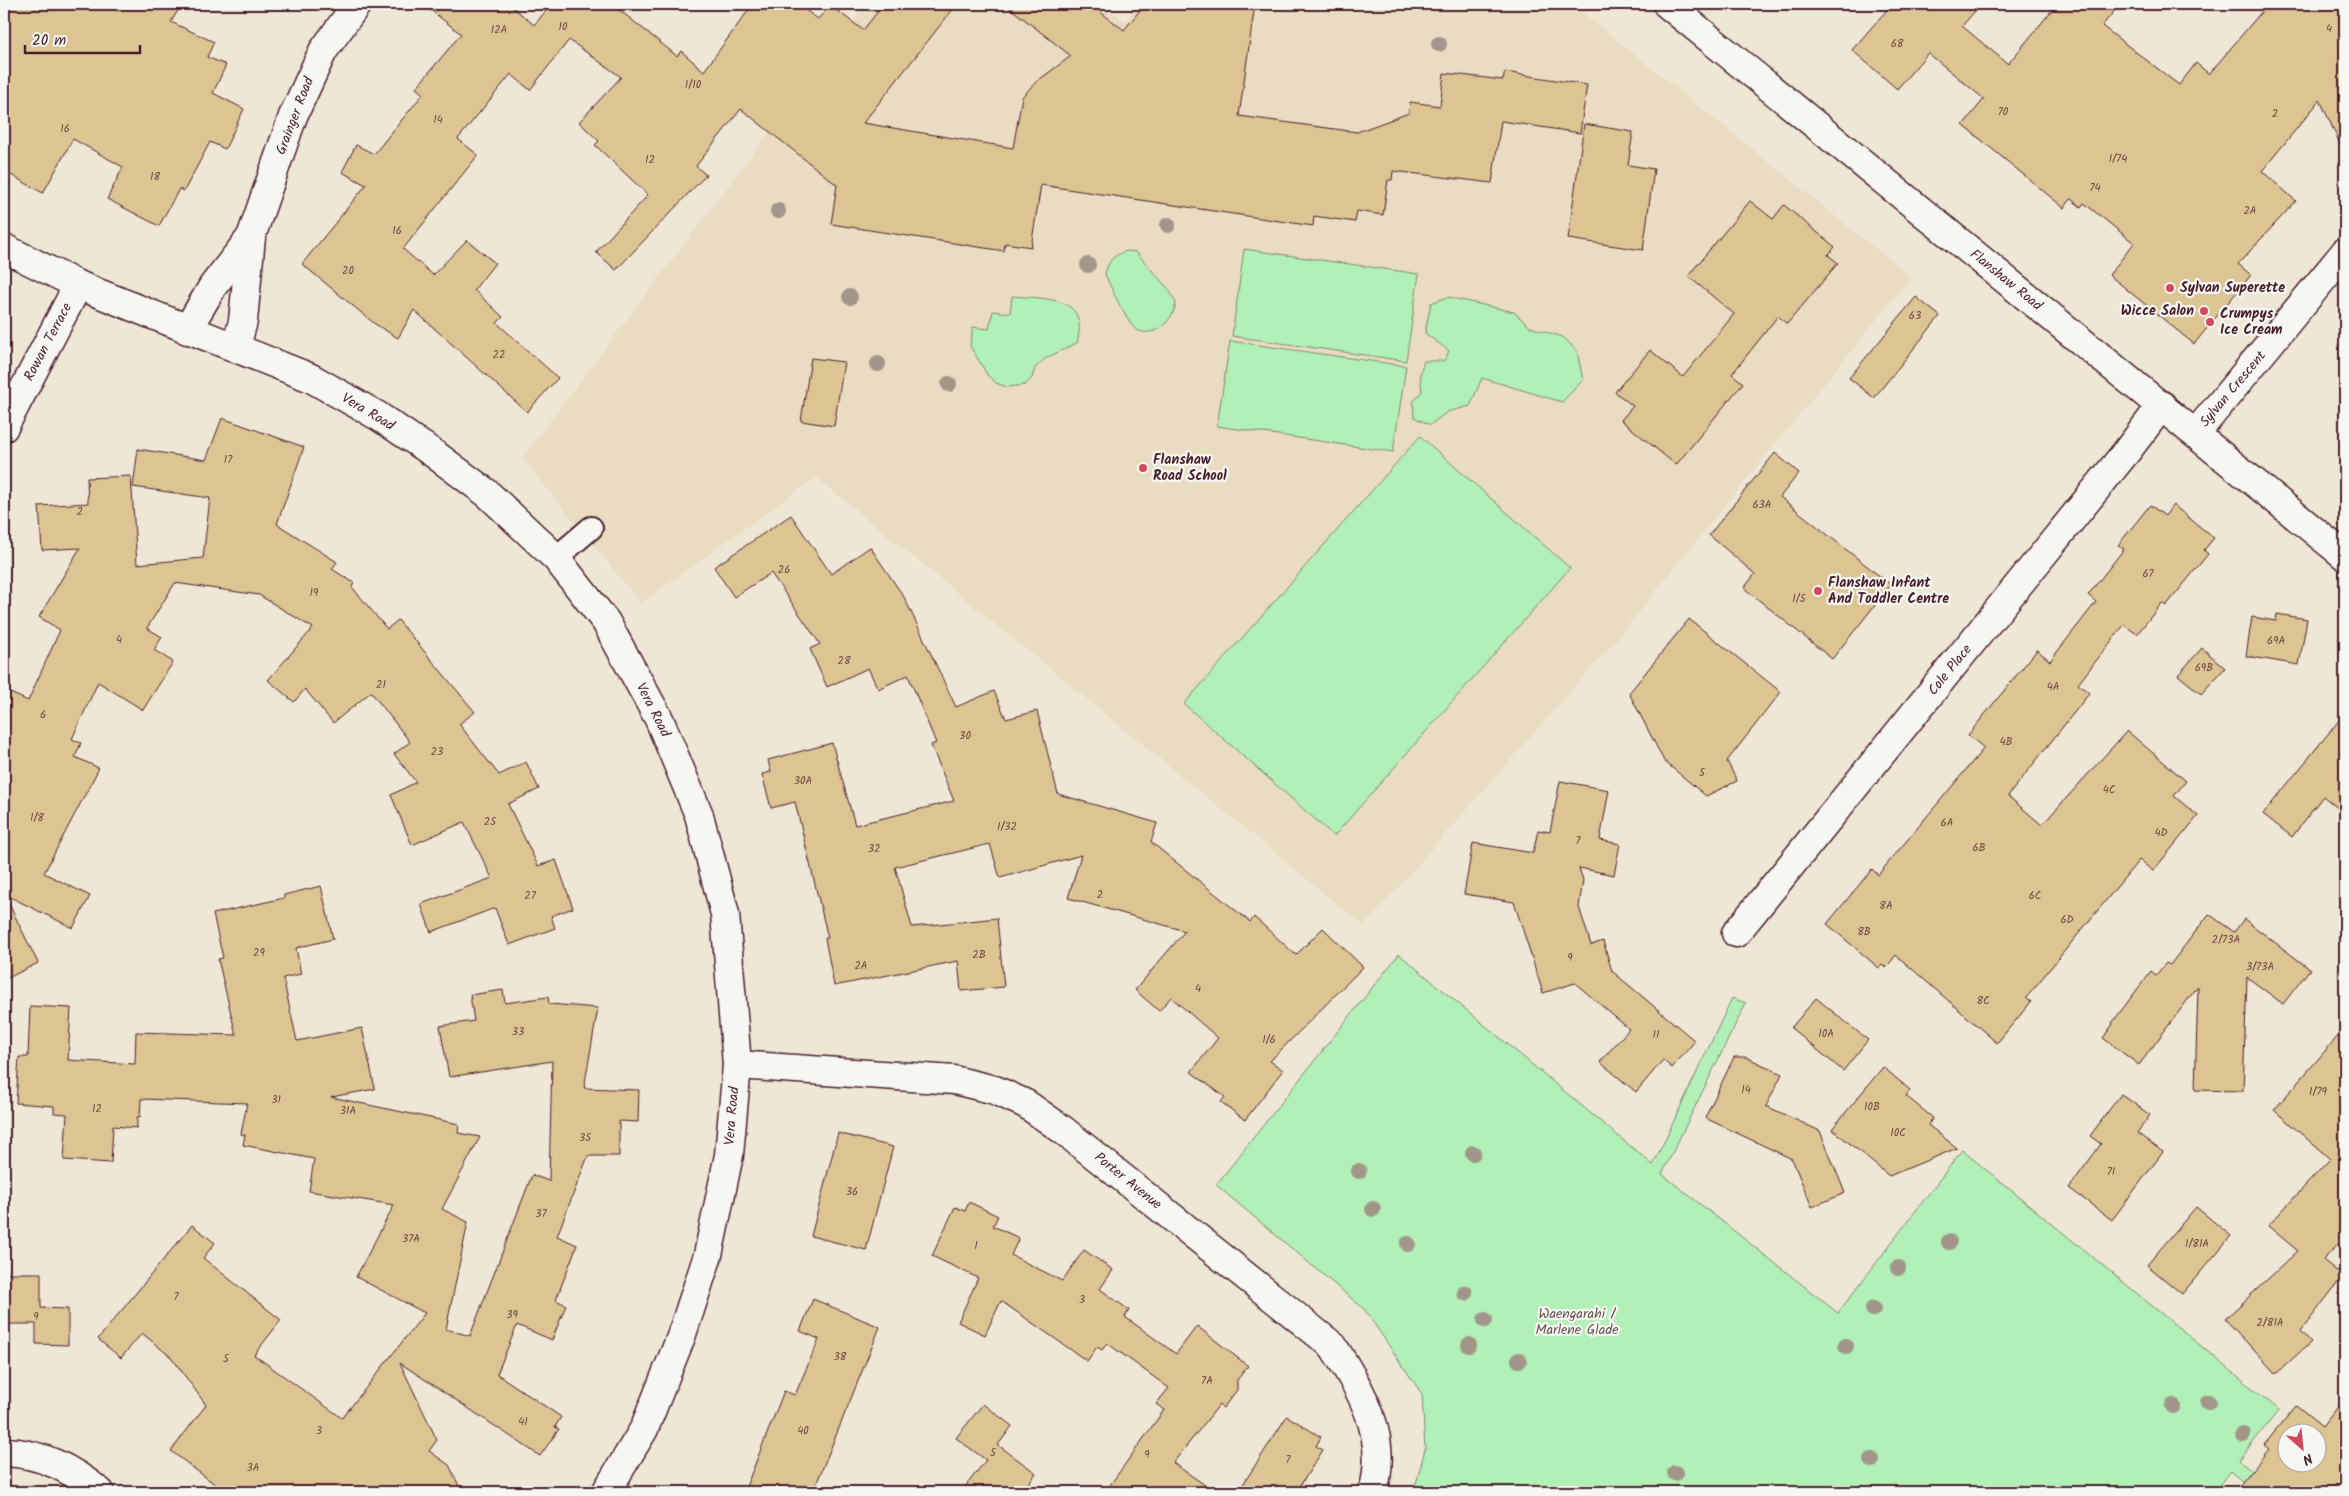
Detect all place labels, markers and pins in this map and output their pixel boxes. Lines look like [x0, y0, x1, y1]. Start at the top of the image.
place label: Sylvan Superette [2180, 277, 2285, 299]
marker: Sylvan Superette [2164, 282, 2176, 294]
place label: Wicce Salon [2121, 300, 2194, 322]
place label: Crumpys Ice Cream [2220, 303, 2283, 341]
marker: Wicce Salon [2198, 305, 2210, 317]
marker: Crumpys Ice Cream [2204, 316, 2216, 328]
place label: Flanshaw Road School [1153, 449, 1227, 487]
marker: Flanshaw Road School [1137, 462, 1149, 474]
place label: Flanshaw Infant And Toddler Centre [1828, 572, 1949, 610]
marker: Flanshaw Infant And Toddler Centre [1812, 585, 1824, 597]

